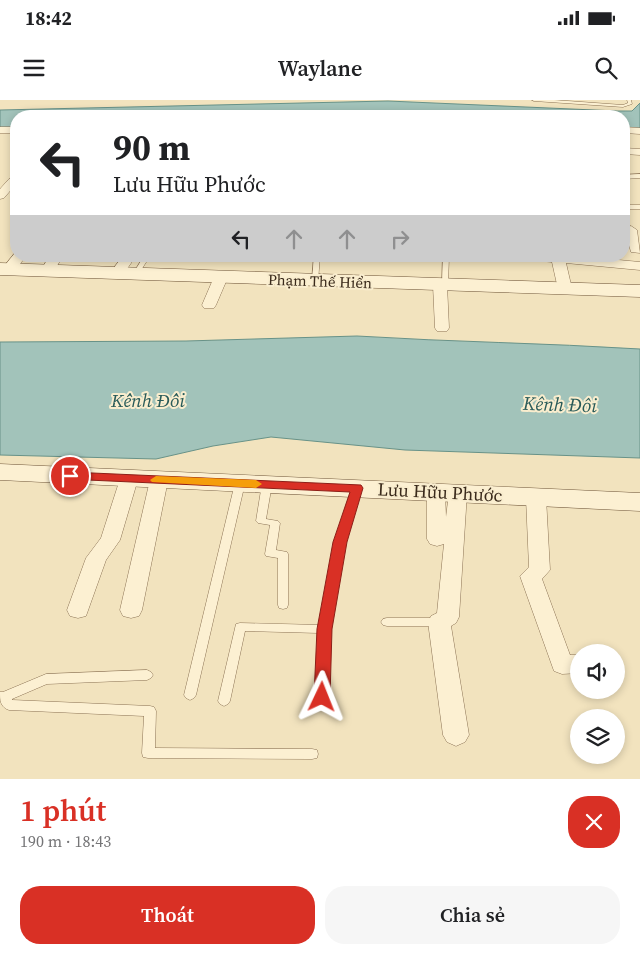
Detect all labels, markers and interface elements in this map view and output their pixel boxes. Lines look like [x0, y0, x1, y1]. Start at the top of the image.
text: 18:42 [25, 5, 72, 31]
text: Waylane [278, 53, 362, 83]
icon: menu [20, 54, 48, 82]
icon: search [592, 54, 620, 82]
text: 90 m [113, 124, 190, 172]
icon: left [30, 130, 95, 195]
text: Lưu Hữu Phước [113, 169, 266, 199]
icon: left [227, 225, 255, 253]
icon: ahead [280, 225, 308, 253]
icon: ahead [333, 225, 361, 253]
icon: right [386, 225, 414, 253]
street label: Phạm Thế Hiển [267, 269, 373, 293]
water label: Kênh Đôi [110, 387, 185, 413]
water label: Kênh Đôi [522, 390, 598, 418]
pin [49, 455, 91, 497]
icon: arrive [56, 462, 84, 490]
street label: Lưu Hữu Phước [377, 476, 503, 508]
map controls [570, 644, 625, 764]
button: sound [570, 644, 625, 699]
position arrow [295, 670, 347, 722]
button: layers [570, 709, 625, 764]
text: 1 phút [20, 790, 106, 831]
button: close [568, 796, 620, 848]
text: 190 m · 18:43 [20, 830, 111, 852]
button: Thoát [20, 886, 315, 944]
button: Chia sẻ [325, 886, 620, 944]

